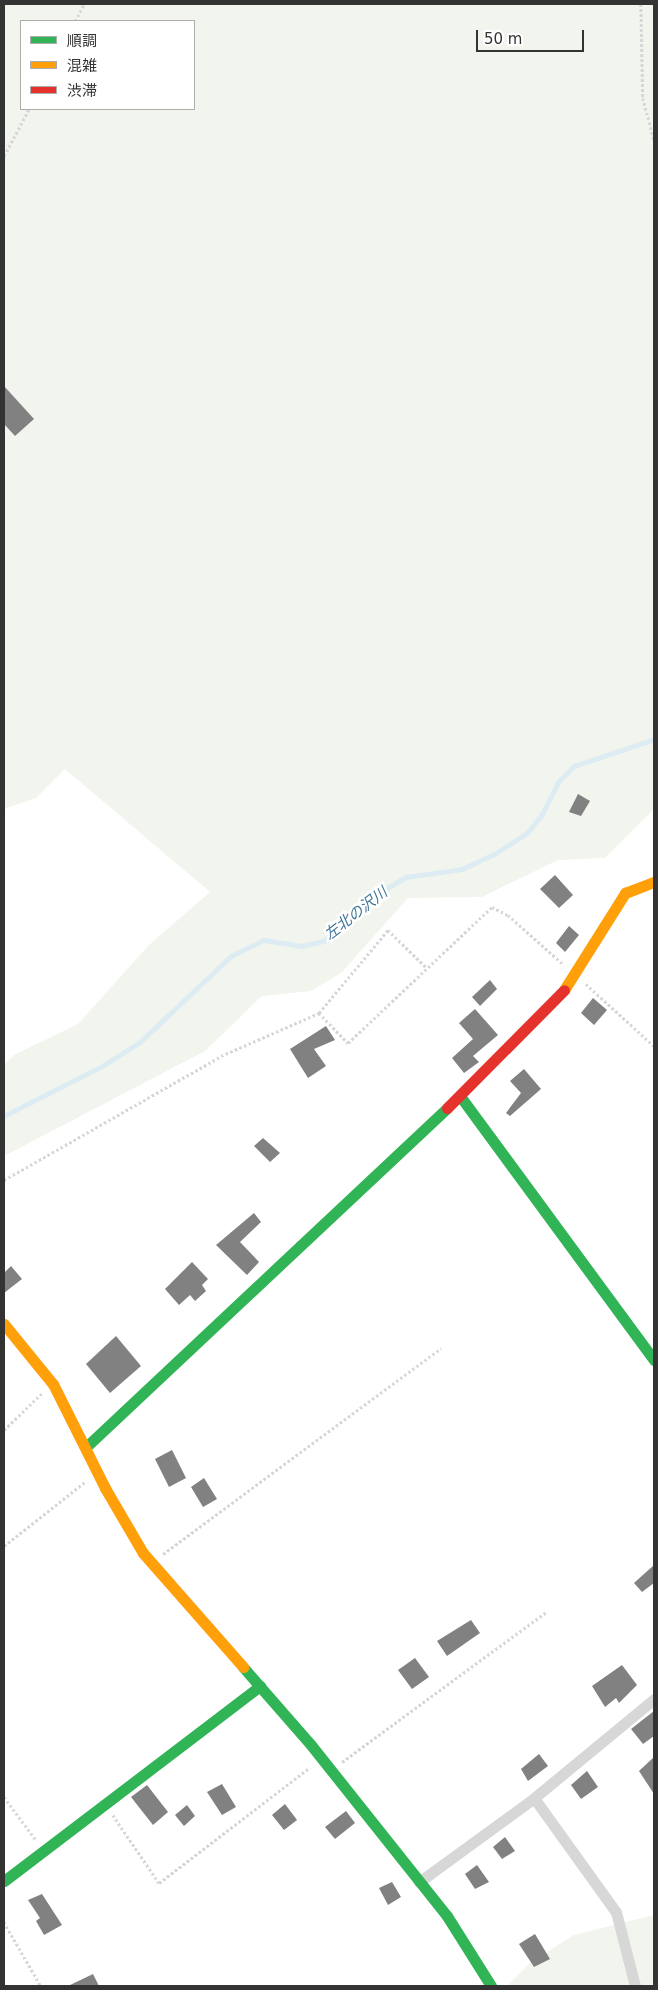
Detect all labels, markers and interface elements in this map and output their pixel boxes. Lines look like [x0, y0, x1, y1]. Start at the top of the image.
legend [20, 20, 195, 110]
scale bar [478, 20, 586, 52]
text: 50 m [484, 30, 522, 48]
text: 順調 [67, 32, 97, 50]
text: 混雑 [67, 57, 97, 75]
text: 渋滞 [67, 82, 97, 100]
water label: 左北の沢川 [321, 884, 391, 944]

